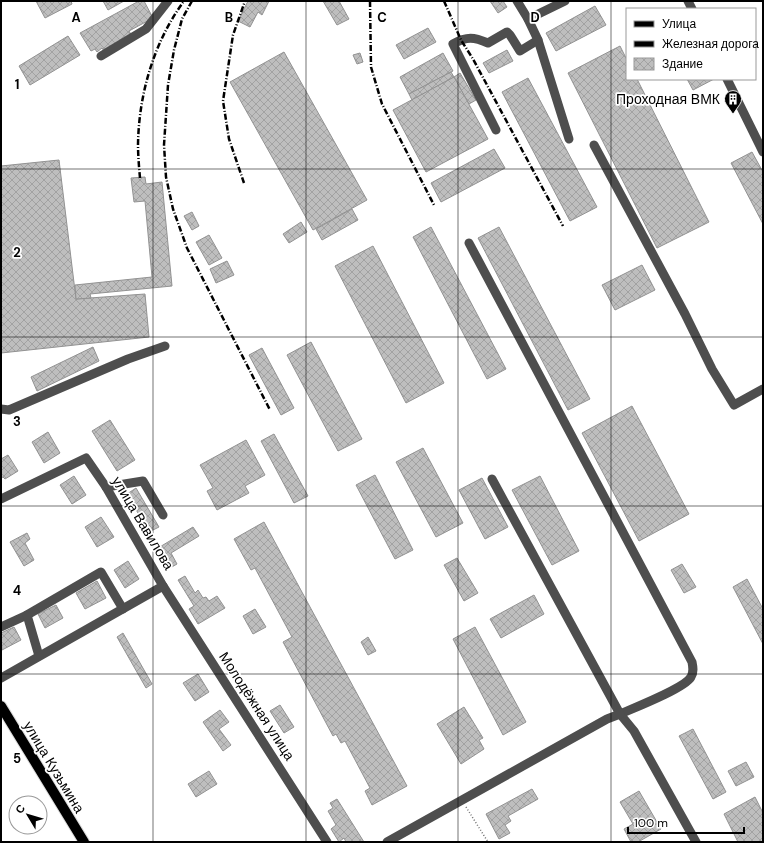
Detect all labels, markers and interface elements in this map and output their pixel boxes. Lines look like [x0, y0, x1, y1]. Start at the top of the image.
legend [626, 8, 756, 80]
text: A [71, 9, 81, 26]
text: B [225, 9, 233, 26]
text: C [377, 9, 387, 26]
text: D [530, 9, 540, 26]
text: Улица [662, 16, 696, 32]
text: Железная дорога [662, 36, 759, 52]
text: Здание [662, 56, 703, 72]
text: 1 [15, 76, 19, 93]
building icon: Проходная ВМК [723, 89, 743, 114]
place label: Проходная ВМК [616, 90, 721, 108]
text: 2 [13, 244, 21, 261]
text: 3 [13, 413, 21, 430]
street label: улица Вавилова [108, 473, 178, 573]
text: 4 [13, 582, 21, 599]
street label: Молодёжная улица [215, 648, 299, 764]
street label: улица Кузьмина [19, 718, 89, 816]
text: 5 [13, 750, 21, 767]
north arrow [8, 795, 48, 835]
text: С [12, 801, 28, 816]
scale bar [628, 809, 744, 835]
text: 100 m [634, 815, 668, 831]

